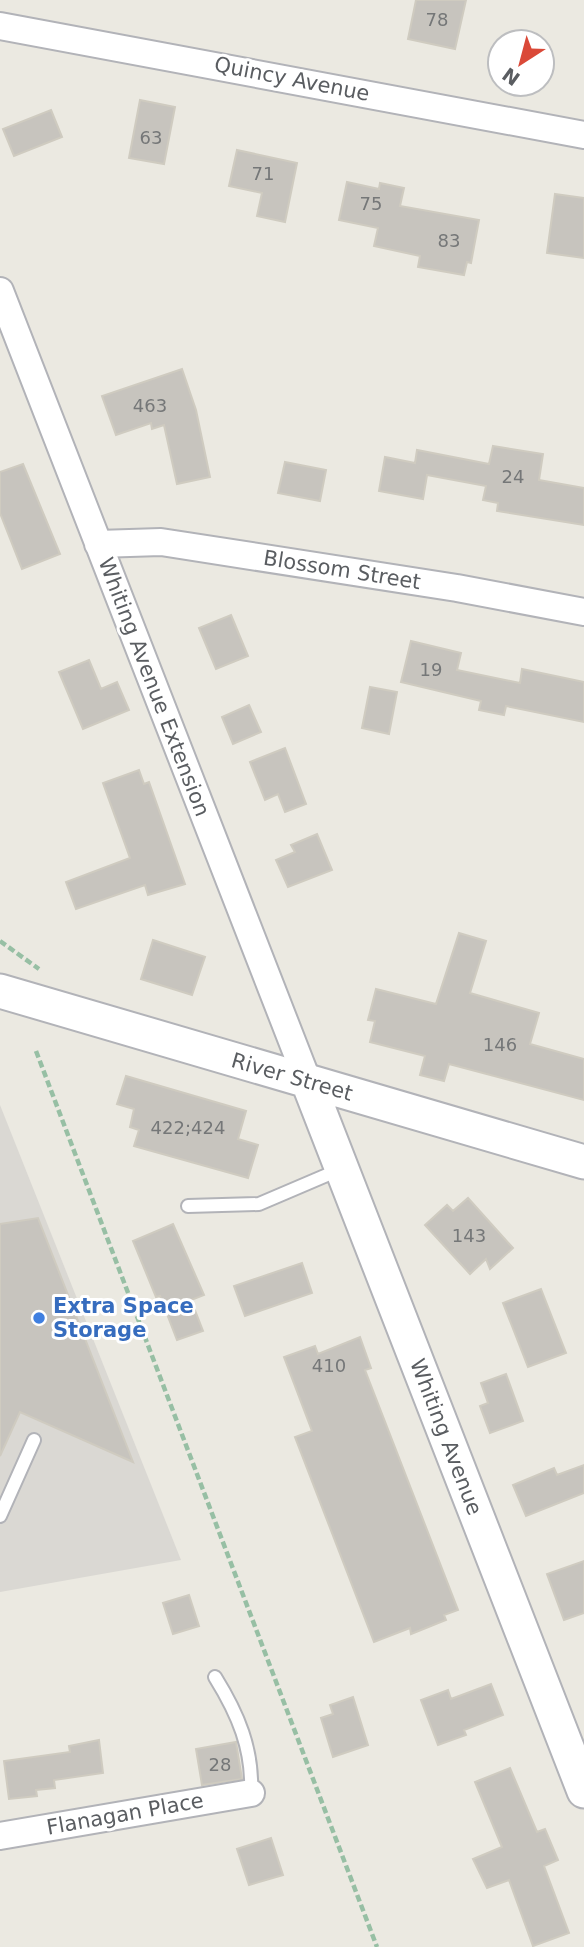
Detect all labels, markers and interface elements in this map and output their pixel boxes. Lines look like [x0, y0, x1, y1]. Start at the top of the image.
house number: 78 [426, 9, 448, 30]
north arrow [486, 28, 556, 98]
street label: Quincy Avenue [212, 52, 372, 106]
text: N [498, 63, 524, 90]
house number: 63 [140, 127, 162, 148]
house number: 71 [252, 163, 274, 184]
house number: 75 [360, 193, 382, 214]
house number: 83 [438, 230, 460, 251]
house number: 463 [133, 395, 167, 416]
house number: 24 [502, 466, 524, 487]
street label: Blossom Street [262, 546, 422, 594]
street label: Whiting Avenue Extension [94, 554, 214, 820]
house number: 19 [420, 659, 442, 680]
house number: 146 [483, 1034, 517, 1055]
street label: River Street [229, 1048, 355, 1106]
house number: 422;424 [151, 1117, 225, 1138]
house number: 143 [452, 1225, 486, 1246]
place label: Extra Space Storage [53, 1294, 194, 1342]
marker: Extra Space Storage [31, 1310, 47, 1326]
house number: 410 [312, 1355, 346, 1376]
street label: Whiting Avenue [405, 1356, 487, 1518]
house number: 28 [209, 1754, 231, 1775]
street label: Flanagan Place [45, 1788, 205, 1840]

